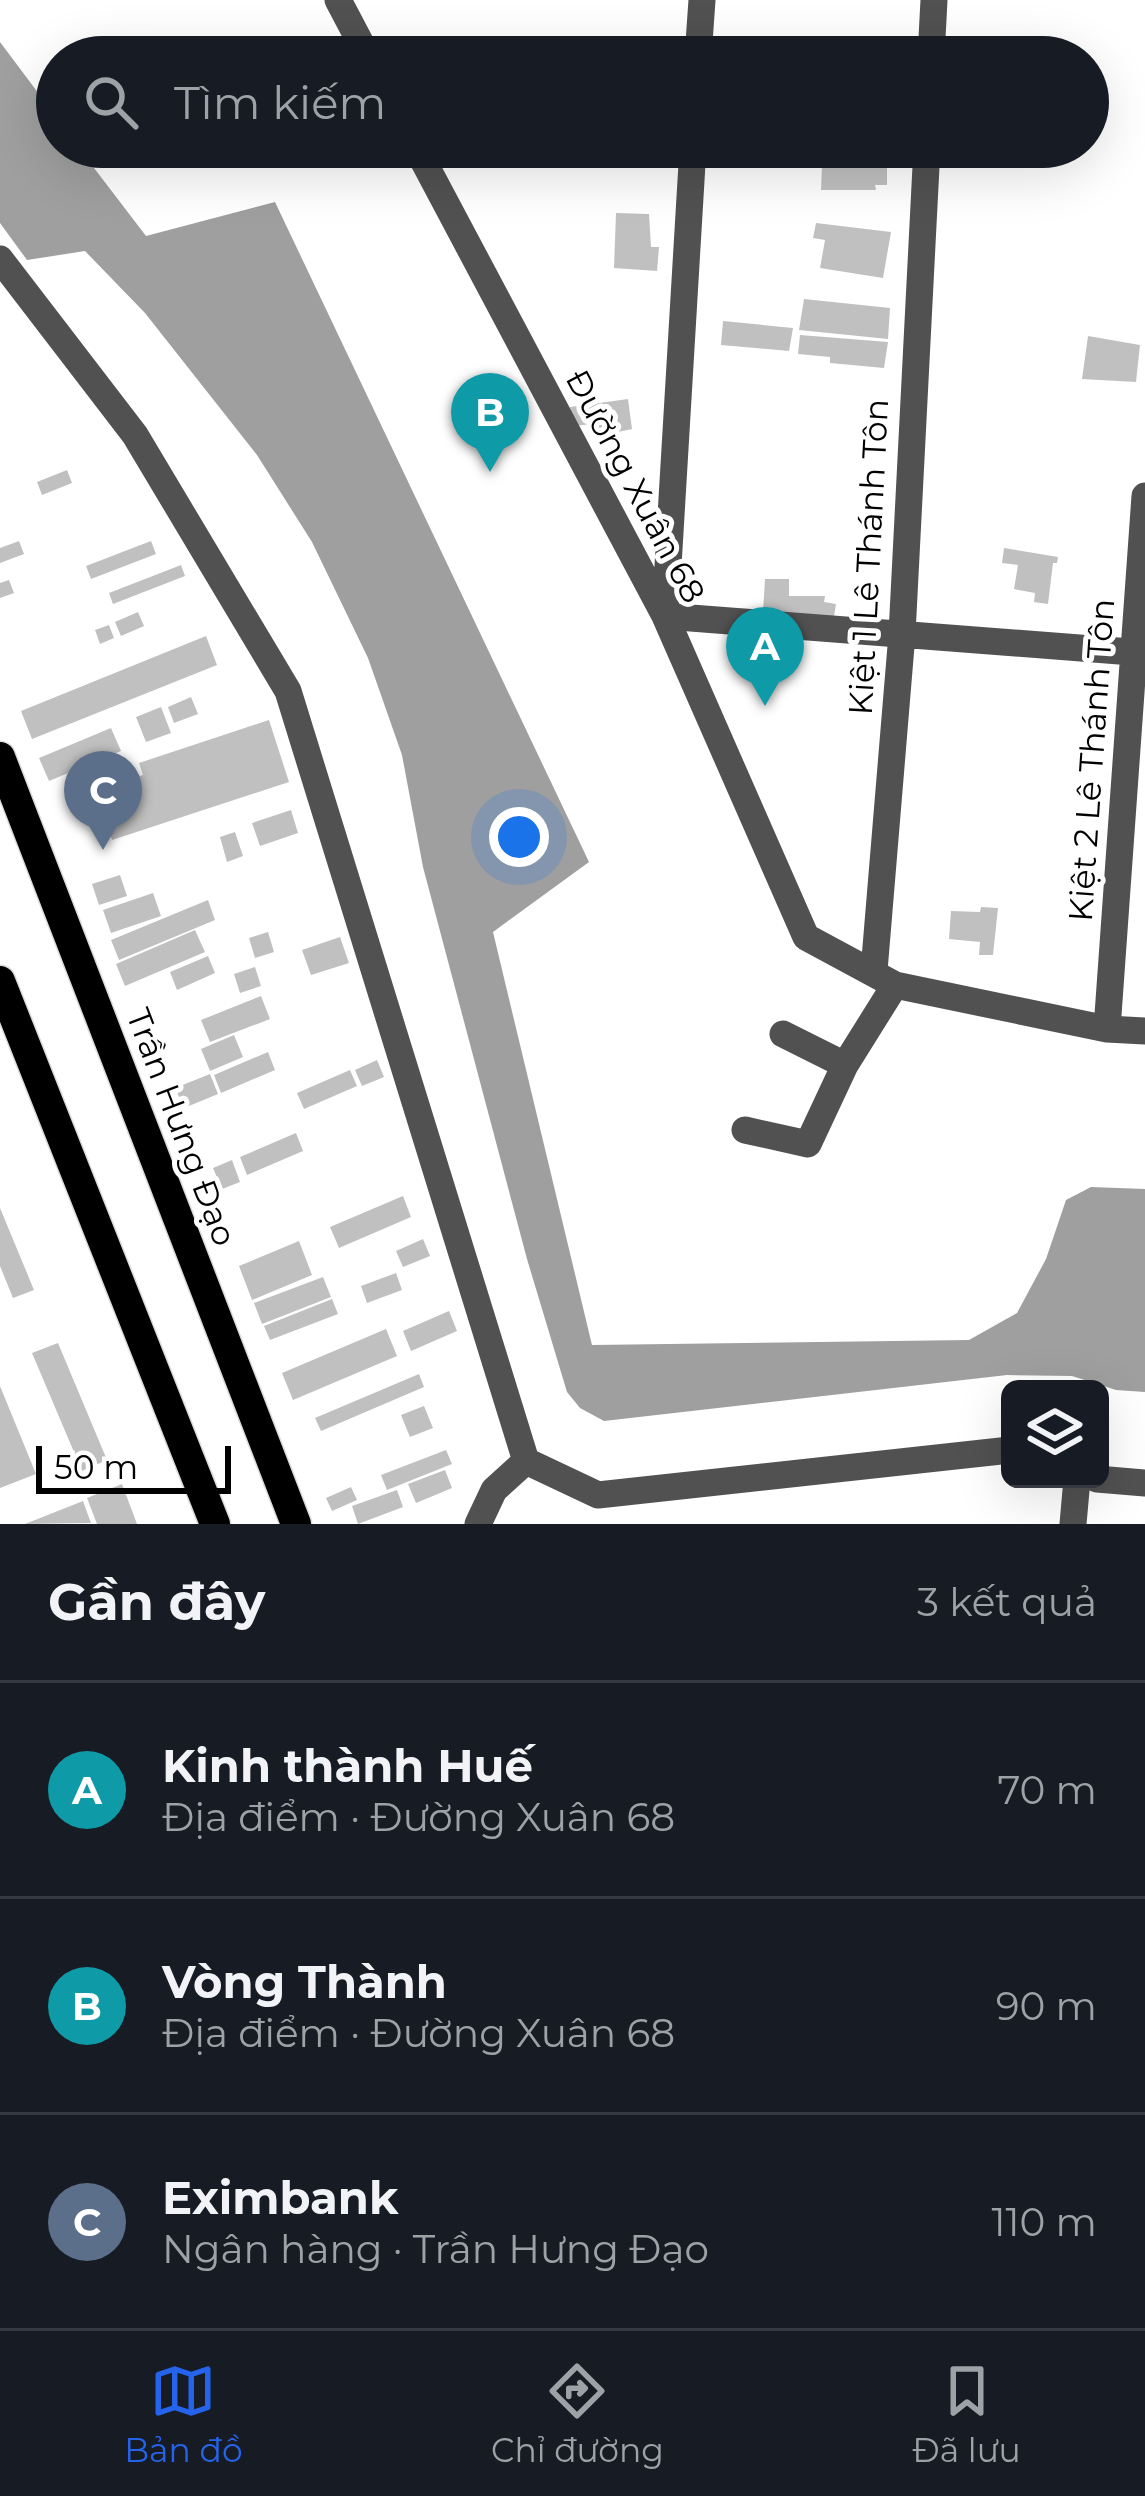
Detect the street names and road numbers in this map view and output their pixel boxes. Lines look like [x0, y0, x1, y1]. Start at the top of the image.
street label: Đường Xuân 68 [558, 363, 714, 609]
street label: Kiệt 1 Lê Thánh Tôn [840, 398, 896, 716]
street label: Kiệt 2 Lê Thánh Tôn [1060, 597, 1122, 923]
street label: Trần Hưng Đạo [118, 1003, 246, 1251]

